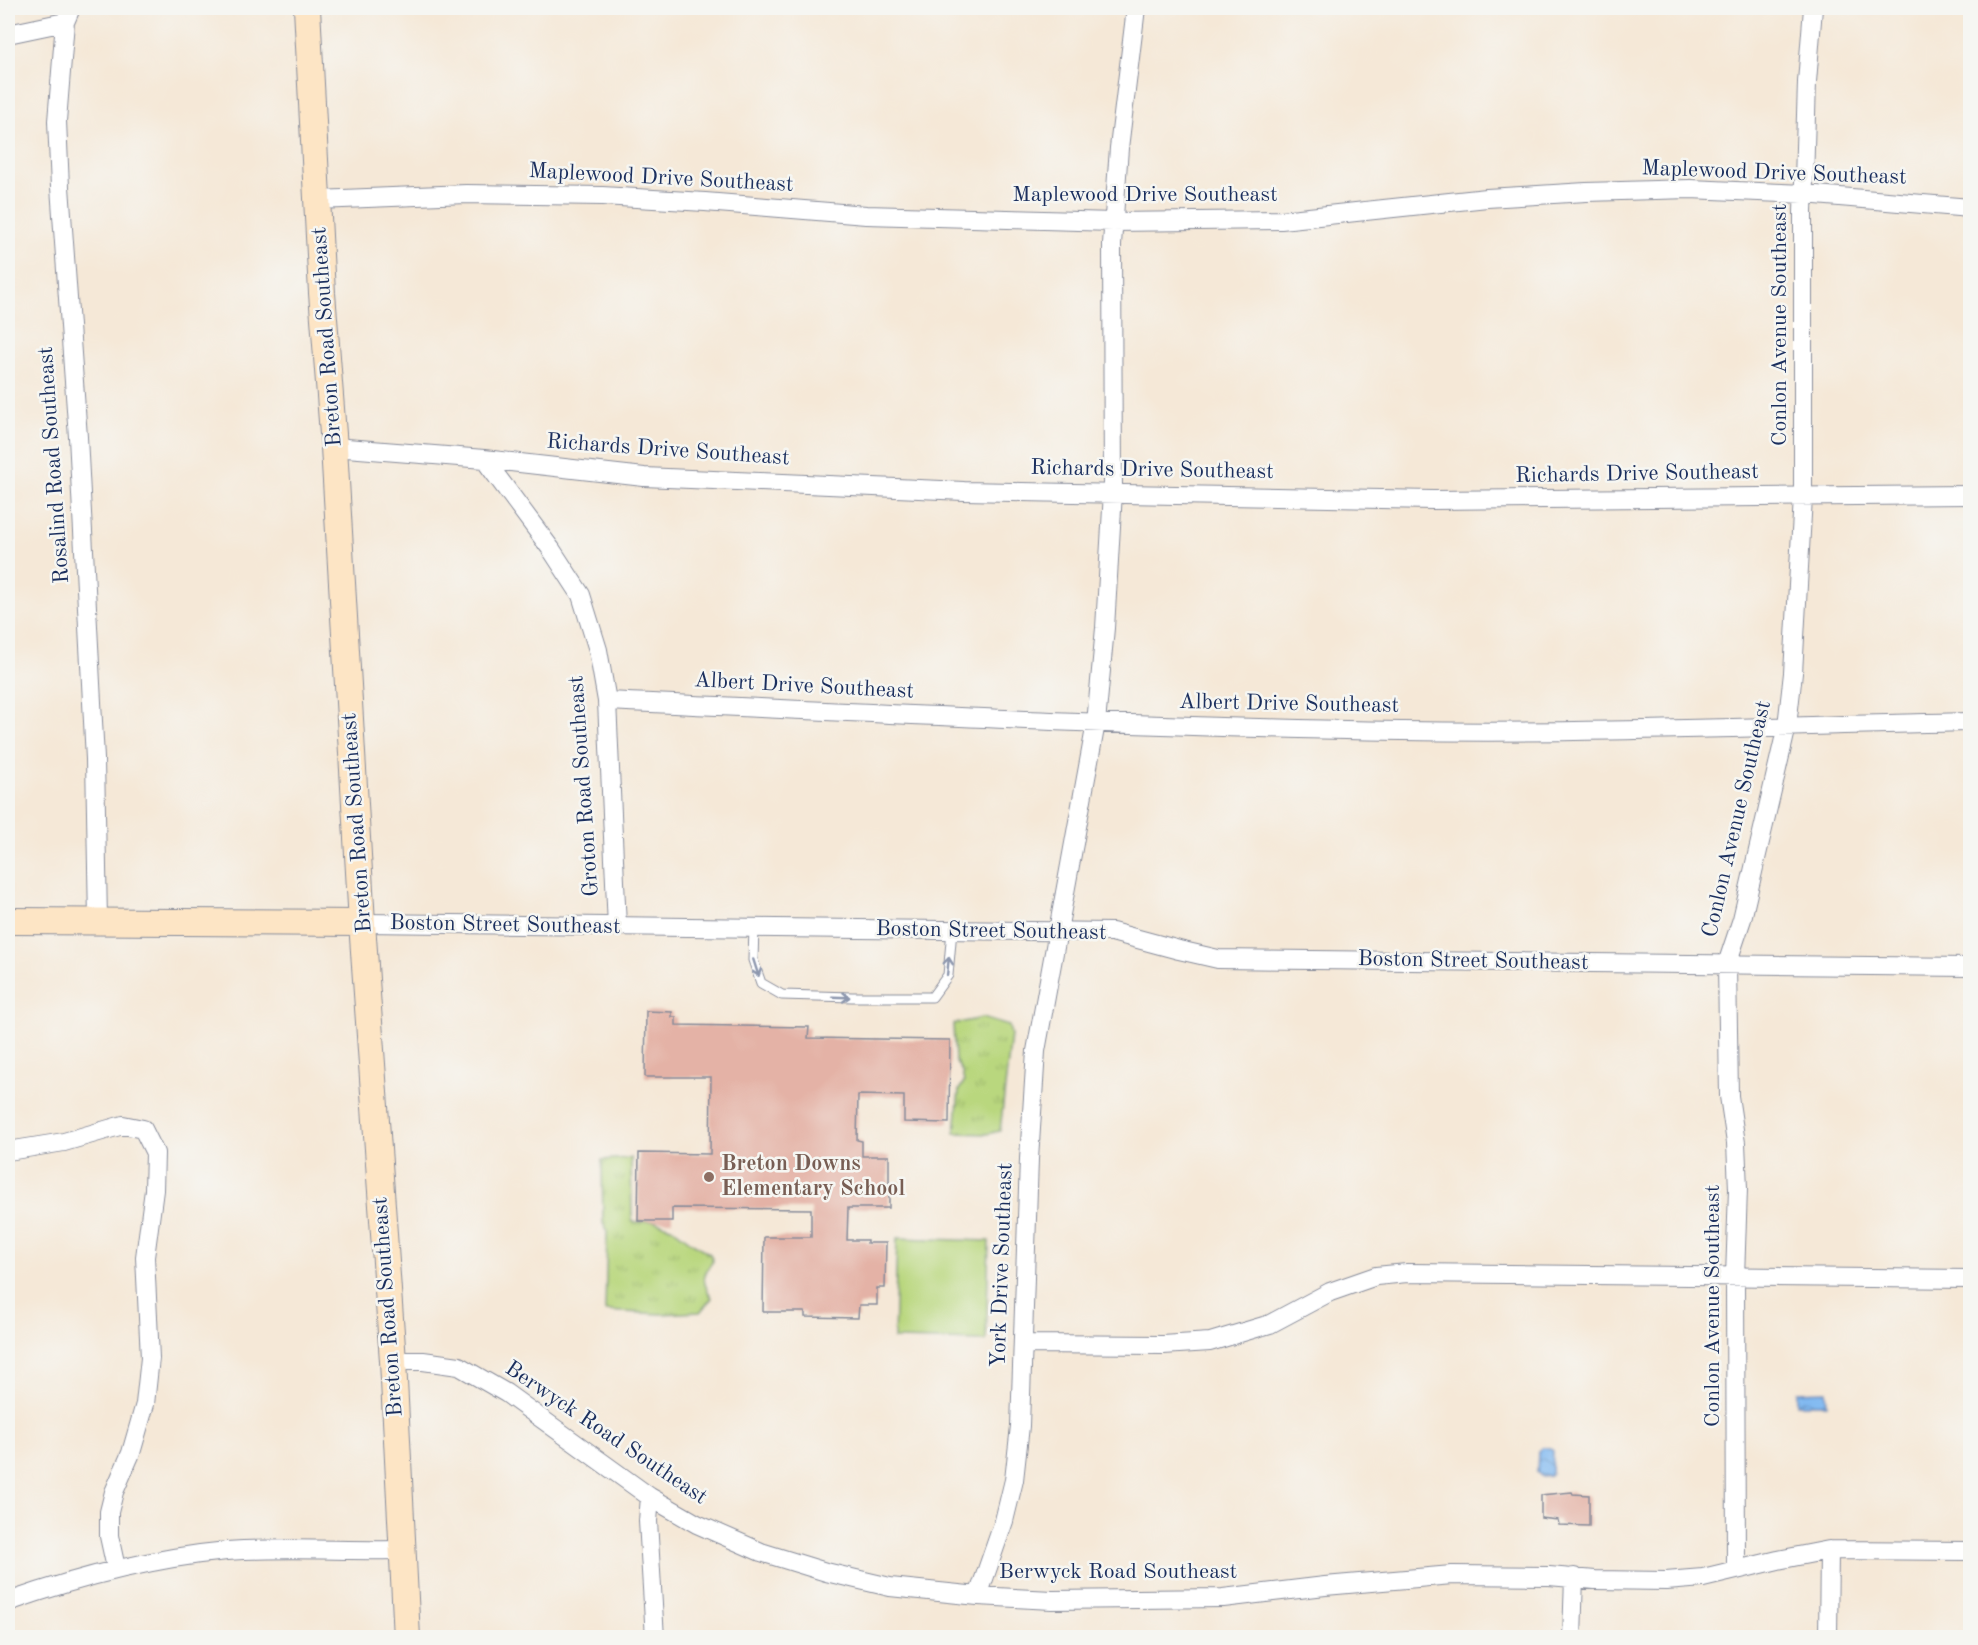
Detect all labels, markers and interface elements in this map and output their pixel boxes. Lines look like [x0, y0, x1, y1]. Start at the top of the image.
street label: Maplewood Drive Southeast [1641, 157, 1907, 189]
street label: Maplewood Drive Southeast [528, 160, 794, 196]
street label: Maplewood Drive Southeast [1012, 184, 1278, 206]
street label: Conlon Avenue Southeast [1769, 204, 1791, 446]
street label: Breton Road Southeast [308, 226, 346, 448]
street label: Rosalind Road Southeast [35, 346, 73, 584]
street label: Richards Drive Southeast [546, 431, 790, 469]
street label: Richards Drive Southeast [1030, 457, 1274, 483]
street label: Richards Drive Southeast [1515, 461, 1759, 487]
street label: Albert Drive Southeast [693, 669, 915, 703]
street label: Groton Road Southeast [565, 675, 603, 897]
street label: Albert Drive Southeast [1179, 691, 1399, 717]
street label: Conlon Avenue Southeast [1699, 698, 1775, 940]
street label: Breton Road Southeast [338, 712, 376, 934]
street label: Boston Street Southeast [389, 912, 621, 938]
street label: Boston Street Southeast [875, 918, 1107, 944]
street label: Boston Street Southeast [1357, 948, 1589, 974]
one-way arrow [943, 956, 954, 976]
one-way arrow [751, 958, 762, 977]
one-way arrow [830, 991, 850, 1002]
place label: Breton Downs Elementary School [721, 1153, 905, 1200]
street label: York Drive Southeast [987, 1162, 1017, 1368]
marker: Breton Downs Elementary School [702, 1170, 716, 1184]
street label: Conlon Avenue Southeast [1702, 1185, 1724, 1427]
street label: Breton Road Southeast [369, 1196, 407, 1418]
street label: Berwyck Road Southeast [501, 1357, 711, 1509]
street label: Berwyck Road Southeast [999, 1561, 1237, 1583]

